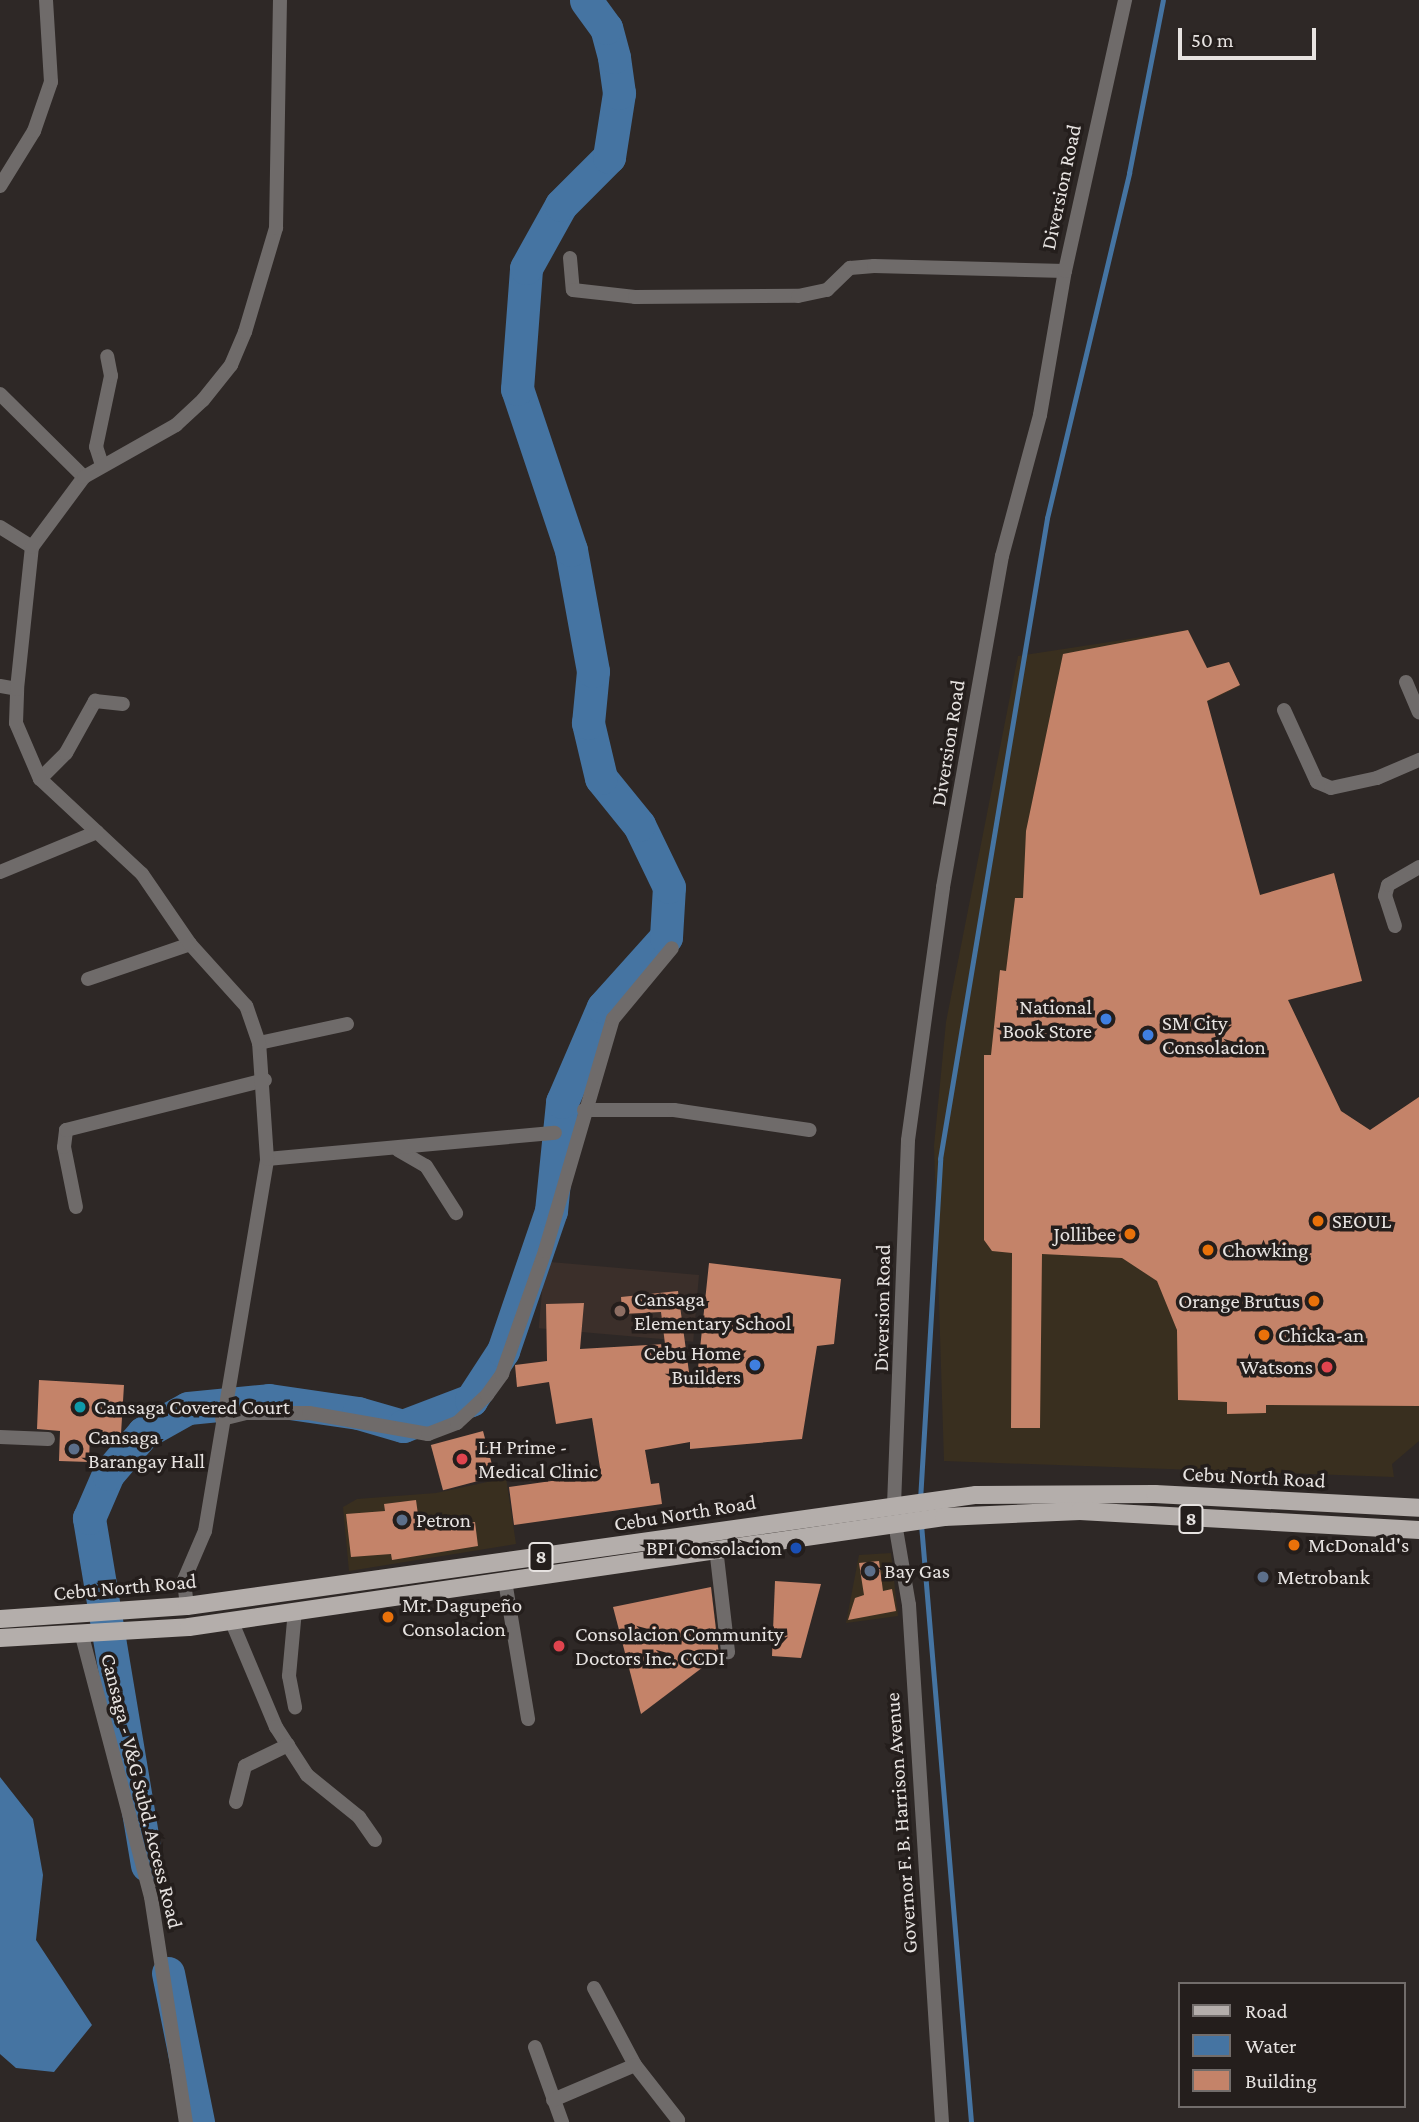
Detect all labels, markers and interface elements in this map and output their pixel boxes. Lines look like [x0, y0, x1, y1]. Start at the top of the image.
scale bar [1181, 14, 1319, 58]
text: 50 m [1191, 28, 1234, 52]
street label: Diversion Road [1035, 122, 1087, 252]
street label: Diversion Road [926, 678, 970, 808]
place label: National Book Store [1002, 994, 1092, 1044]
place label: SM City Consolacion [1162, 1010, 1266, 1060]
marker: National Book Store [1098, 1011, 1114, 1027]
marker: SM City Consolacion [1140, 1027, 1156, 1043]
place label: SEOUL [1332, 1208, 1391, 1234]
marker: SEOUL [1310, 1213, 1326, 1229]
place label: Jollibee [1054, 1221, 1116, 1247]
marker: Jollibee [1122, 1226, 1138, 1242]
place label: Chowking [1222, 1237, 1308, 1263]
marker: Chowking [1200, 1242, 1216, 1258]
street label: Diversion Road [868, 1244, 896, 1372]
place label: Cansaga Elementary School [634, 1286, 791, 1336]
place label: Orange Brutus [1178, 1288, 1300, 1314]
marker: Orange Brutus [1306, 1293, 1322, 1309]
marker: Cansaga Elementary School [612, 1303, 628, 1319]
place label: Chicka-an [1278, 1322, 1364, 1348]
marker: Chicka-an [1256, 1327, 1272, 1343]
place label: Cebu Home Builders [643, 1340, 741, 1390]
place label: Watsons [1240, 1354, 1313, 1380]
marker: Cebu Home Builders [747, 1357, 763, 1373]
marker: Watsons [1319, 1359, 1335, 1375]
place label: Cansaga Covered Court [94, 1394, 290, 1420]
marker: Cansaga Covered Court [72, 1399, 88, 1415]
place label: Cansaga Barangay Hall [88, 1424, 205, 1474]
place label: LH Prime - Medical Clinic [478, 1434, 598, 1484]
marker: Cansaga Barangay Hall [66, 1441, 82, 1457]
marker: LH Prime - Medical Clinic [452, 1449, 472, 1469]
street label: Cebu North Road [1182, 1461, 1326, 1493]
street label: Cebu North Road [612, 1489, 758, 1537]
road number: 8 [1177, 1504, 1205, 1534]
place label: Petron [416, 1507, 471, 1533]
marker: Petron [394, 1512, 410, 1528]
place label: McDonald's [1308, 1532, 1409, 1558]
place label: BPI Consolacion [646, 1535, 782, 1561]
marker: McDonald's [1286, 1537, 1302, 1553]
marker: BPI Consolacion [788, 1540, 804, 1556]
road number: 8 [527, 1541, 555, 1572]
place label: Bay Gas [884, 1558, 950, 1584]
marker: Bay Gas [862, 1563, 878, 1579]
place label: Metrobank [1277, 1564, 1370, 1590]
street label: Cebu North Road [52, 1568, 198, 1606]
marker: Metrobank [1255, 1569, 1271, 1585]
place label: Mr. Dagupeño Consolacion [402, 1592, 522, 1642]
marker: Mr. Dagupeño Consolacion [380, 1609, 396, 1625]
place label: Consolacion Community Doctors Inc. CCDI [575, 1621, 784, 1671]
marker: Consolacion Community Doctors Inc. CCDI [549, 1636, 569, 1656]
street label: Cansaga - V&G Subd. Access Road [96, 1651, 188, 1931]
street label: Governor F. B. Harrison Avenue [879, 1692, 923, 1954]
legend [1178, 1982, 1405, 2108]
text: Road [1245, 1999, 1288, 2023]
text: Water [1245, 2034, 1297, 2058]
text: Building [1245, 2069, 1317, 2093]

